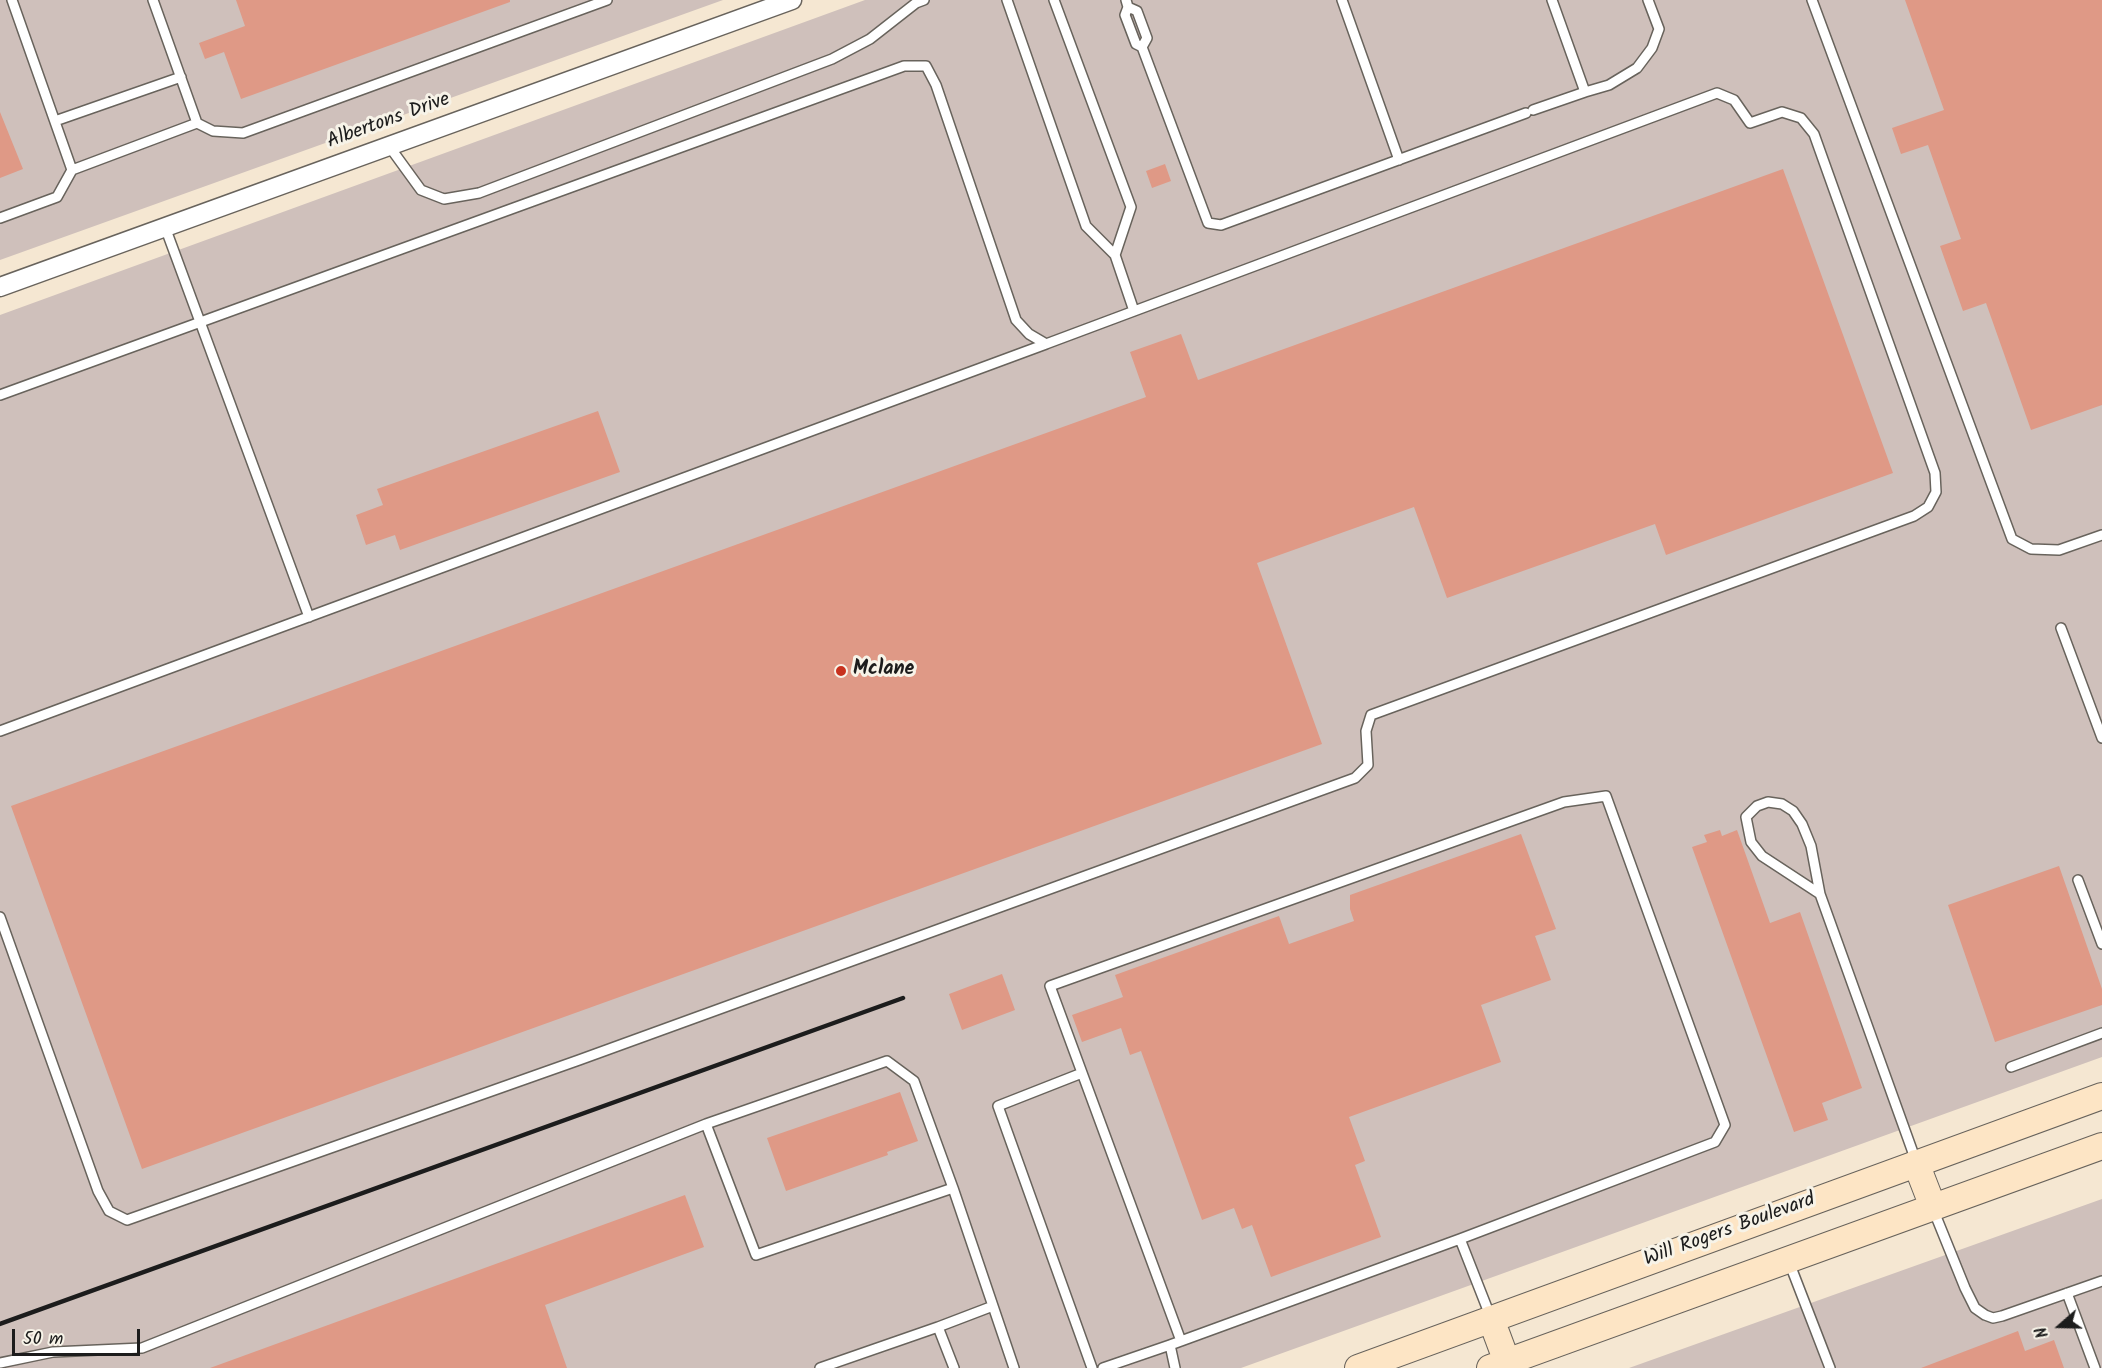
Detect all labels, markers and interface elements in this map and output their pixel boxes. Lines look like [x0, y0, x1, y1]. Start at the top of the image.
street label: Albertons Drive [324, 89, 454, 155]
place label: Mclane [853, 659, 914, 683]
marker: Mclane [834, 664, 848, 678]
street label: Will Rogers Boulevard [1641, 1189, 1819, 1273]
north arrow [2030, 1296, 2090, 1356]
scale bar [15, 1317, 142, 1355]
text: N [2029, 1323, 2056, 1341]
text: 50 m [23, 1325, 63, 1354]

